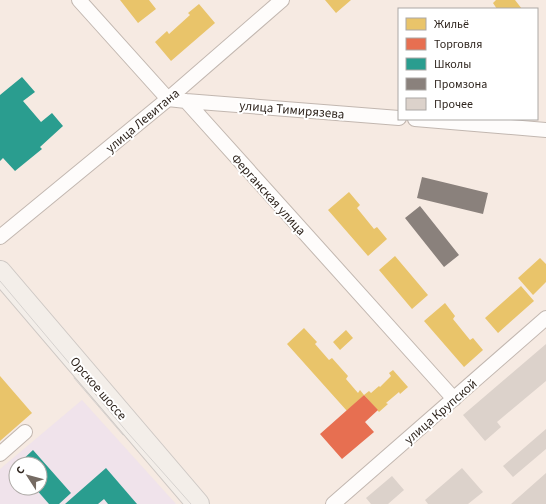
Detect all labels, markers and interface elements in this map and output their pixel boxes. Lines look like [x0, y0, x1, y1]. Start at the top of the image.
legend [398, 8, 538, 120]
text: Жильё [434, 16, 469, 33]
text: Торговля [434, 36, 482, 53]
text: Школы [434, 56, 471, 73]
text: Промзона [434, 76, 487, 93]
street label: улица Левитана [102, 84, 183, 157]
street label: улица Тимирязева [239, 96, 345, 124]
text: Прочее [434, 96, 473, 113]
street label: Ферганская улица [227, 150, 310, 239]
street label: Орское шоссе [66, 353, 131, 424]
street label: улица Крупской [400, 375, 481, 448]
north arrow [8, 456, 48, 496]
text: С [12, 463, 29, 477]

